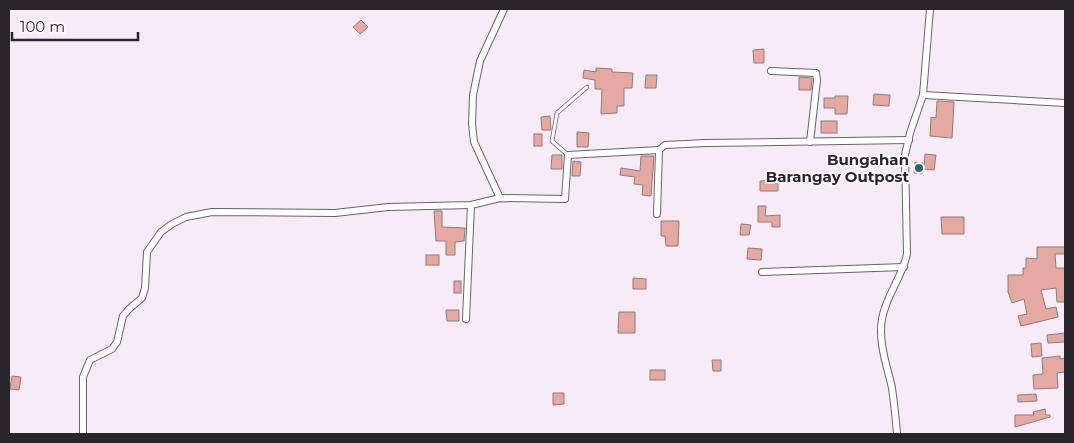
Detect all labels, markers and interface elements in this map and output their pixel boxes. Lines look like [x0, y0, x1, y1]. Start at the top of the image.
scale bar [12, 10, 139, 42]
text: 100 m [20, 17, 65, 36]
place label: Bungahan Barangay Outpost [766, 150, 909, 186]
marker: Bungahan Barangay Outpost [913, 162, 925, 174]

